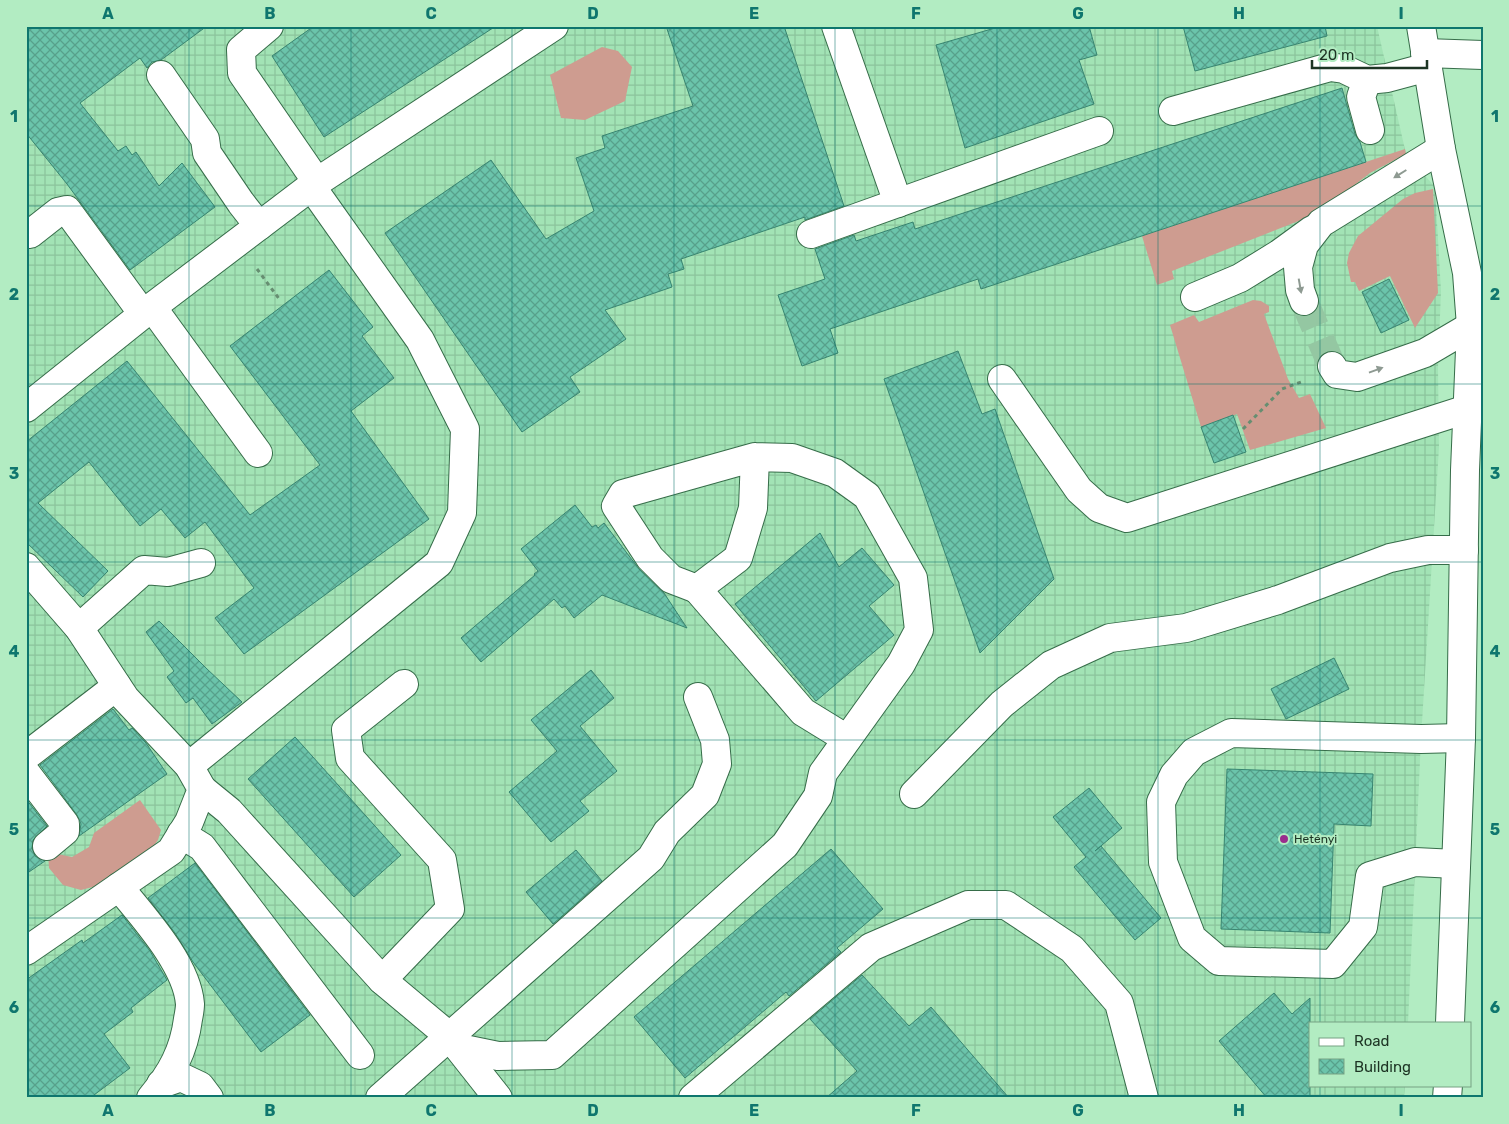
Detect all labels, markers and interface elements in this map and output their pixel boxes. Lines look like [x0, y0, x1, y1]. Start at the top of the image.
text: A [102, 4, 114, 23]
text: B [264, 4, 276, 23]
text: C [425, 4, 437, 23]
text: D [587, 4, 599, 23]
text: E [749, 4, 759, 23]
text: F [911, 4, 921, 23]
text: G [1072, 4, 1084, 23]
text: H [1233, 4, 1245, 23]
text: I [1398, 4, 1404, 23]
scale bar [1312, 38, 1426, 70]
text: 20 m [1319, 46, 1354, 64]
text: 1 [10, 107, 18, 126]
text: 1 [1491, 107, 1499, 126]
one-way arrow [1393, 169, 1406, 179]
one-way arrow [1297, 279, 1305, 295]
text: 2 [9, 285, 19, 304]
text: 2 [1490, 285, 1500, 304]
one-way arrow [1368, 366, 1383, 373]
text: 3 [9, 464, 19, 483]
text: 3 [1490, 464, 1500, 483]
text: 4 [9, 642, 20, 661]
text: 4 [1490, 642, 1501, 661]
text: 5 [9, 820, 19, 839]
text: 5 [1490, 820, 1500, 839]
place label: Hetényi [1294, 832, 1337, 846]
marker: Hetényi [1278, 833, 1290, 845]
text: 6 [9, 998, 19, 1017]
text: 6 [1490, 998, 1500, 1017]
legend [1309, 1022, 1472, 1086]
text: Road [1354, 1032, 1390, 1050]
text: Building [1354, 1058, 1411, 1076]
text: A [102, 1101, 114, 1120]
text: B [264, 1101, 276, 1120]
text: C [425, 1101, 437, 1120]
text: D [587, 1101, 599, 1120]
text: E [749, 1101, 759, 1120]
text: F [911, 1101, 921, 1120]
text: G [1072, 1101, 1084, 1120]
text: H [1233, 1101, 1245, 1120]
text: I [1398, 1101, 1404, 1120]

